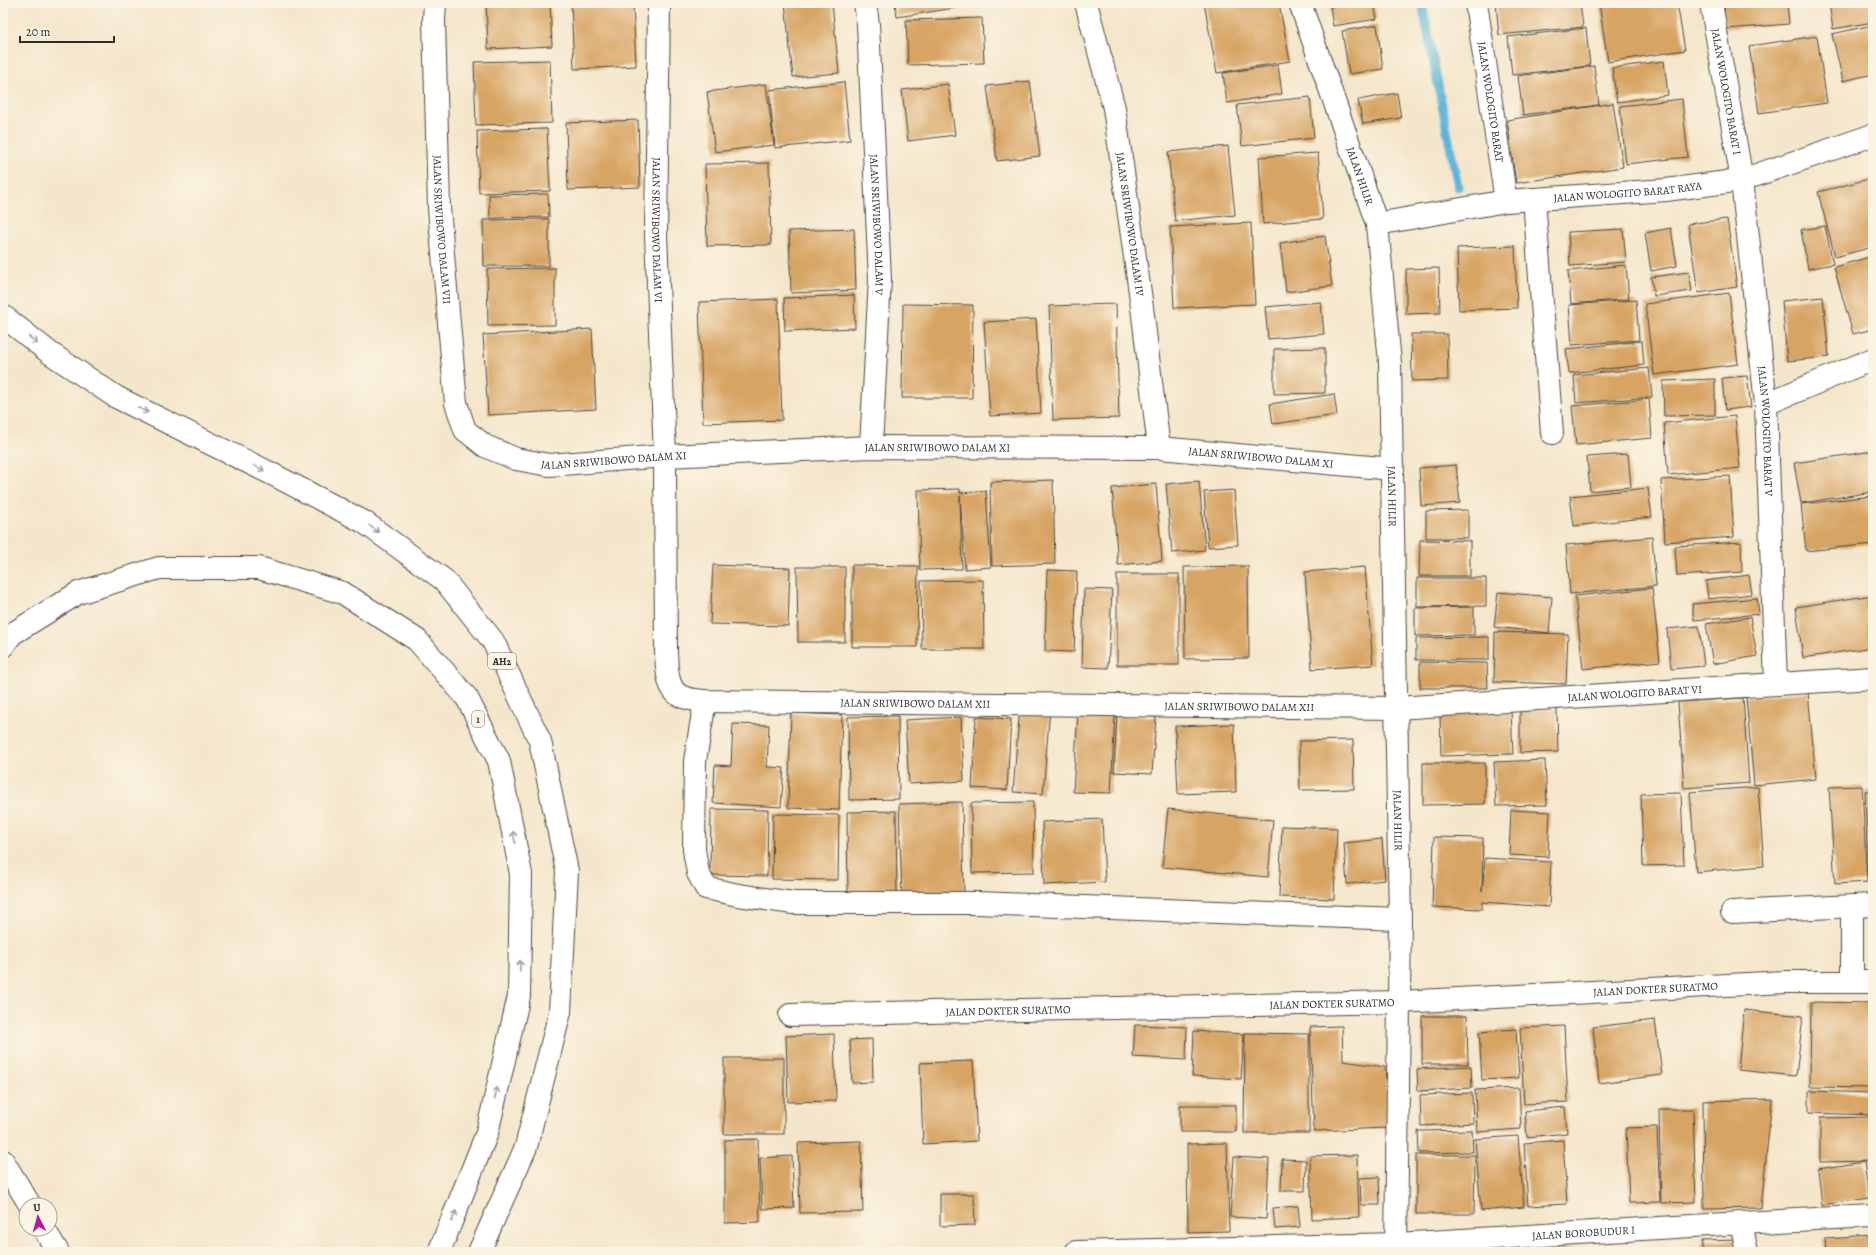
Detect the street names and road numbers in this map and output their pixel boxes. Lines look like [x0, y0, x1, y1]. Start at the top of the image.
street label: JALAN WOLOGITO BARAT I [1708, 27, 1744, 156]
street label: JALAN WOLOGITO BARAT [1474, 41, 1507, 163]
street label: JALAN HILIR [1343, 145, 1377, 207]
street label: JALAN SRIWIBOWO DALAM IV [1112, 151, 1147, 298]
street label: JALAN SRIWIBOWO DALAM V [866, 154, 887, 296]
street label: JALAN SRIWIBOWO DALAM VII [430, 155, 454, 305]
street label: JALAN SRIWIBOWO DALAM VI [648, 157, 666, 303]
street label: JALAN WOLOGITO BARAT RAYA [1553, 178, 1703, 206]
street label: JALAN WOLOGITO BARAT V [1754, 365, 1776, 497]
street label: JALAN SRIWIBOWO DALAM XI [864, 440, 1010, 455]
street label: JALAN SRIWIBOWO DALAM XI [1188, 444, 1334, 472]
street label: JALAN SRIWIBOWO DALAM XI [540, 448, 687, 473]
street label: JALAN HILIR [1384, 466, 1400, 527]
road number: AH2 [488, 653, 516, 669]
street label: JALAN WOLOGITO BARAT VI [1567, 682, 1703, 705]
street label: JALAN SRIWIBOWO DALAM XII [840, 695, 990, 712]
street label: JALAN SRIWIBOWO DALAM XII [1164, 699, 1314, 715]
road number: 1 [472, 711, 484, 727]
street label: JALAN HILIR [1390, 790, 1406, 851]
street label: JALAN DOKTER SURATMO [1593, 979, 1719, 1000]
street label: JALAN DOKTER SURATMO [1269, 995, 1395, 1013]
street label: JALAN DOKTER SURATMO [945, 1002, 1071, 1020]
street label: JALAN BOROBUDUR I [1532, 1222, 1635, 1244]

